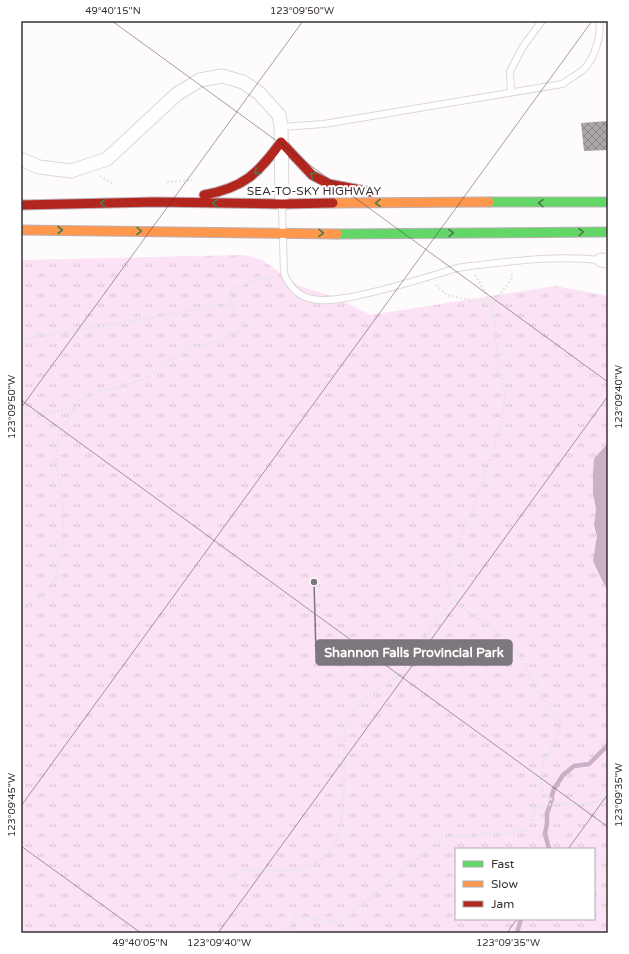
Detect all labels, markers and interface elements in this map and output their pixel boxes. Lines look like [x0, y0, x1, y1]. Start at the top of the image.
text: 49°40'15"N [85, 5, 141, 17]
text: 123°09'50"W [270, 5, 334, 17]
one-way arrow [254, 167, 261, 174]
one-way arrow [310, 173, 317, 180]
street label: SEA-TO-SKY HIGHWAY [247, 184, 381, 198]
one-way arrow [375, 198, 381, 207]
one-way arrow [100, 199, 106, 207]
one-way arrow [212, 199, 218, 207]
one-way arrow [538, 199, 544, 207]
one-way arrow [57, 226, 63, 234]
one-way arrow [136, 227, 142, 235]
one-way arrow [578, 228, 584, 236]
one-way arrow [318, 229, 324, 237]
one-way arrow [448, 229, 454, 237]
text: 123°09'40"W [613, 365, 625, 429]
text: 123°09'50"W [6, 375, 18, 439]
callout: Shannon Falls Provincial Park [316, 640, 512, 665]
text: Shannon Falls Provincial Park [324, 645, 504, 661]
text: 123°09'35"W [613, 763, 625, 827]
text: 123°09'45"W [6, 773, 18, 837]
legend [455, 848, 595, 920]
text: Fast [491, 857, 515, 871]
text: Slow [491, 877, 518, 891]
text: Jam [491, 897, 514, 911]
text: 49°40'05"N [112, 937, 168, 949]
text: 123°09'40"W [187, 937, 251, 949]
text: 123°09'35"W [476, 937, 540, 949]

